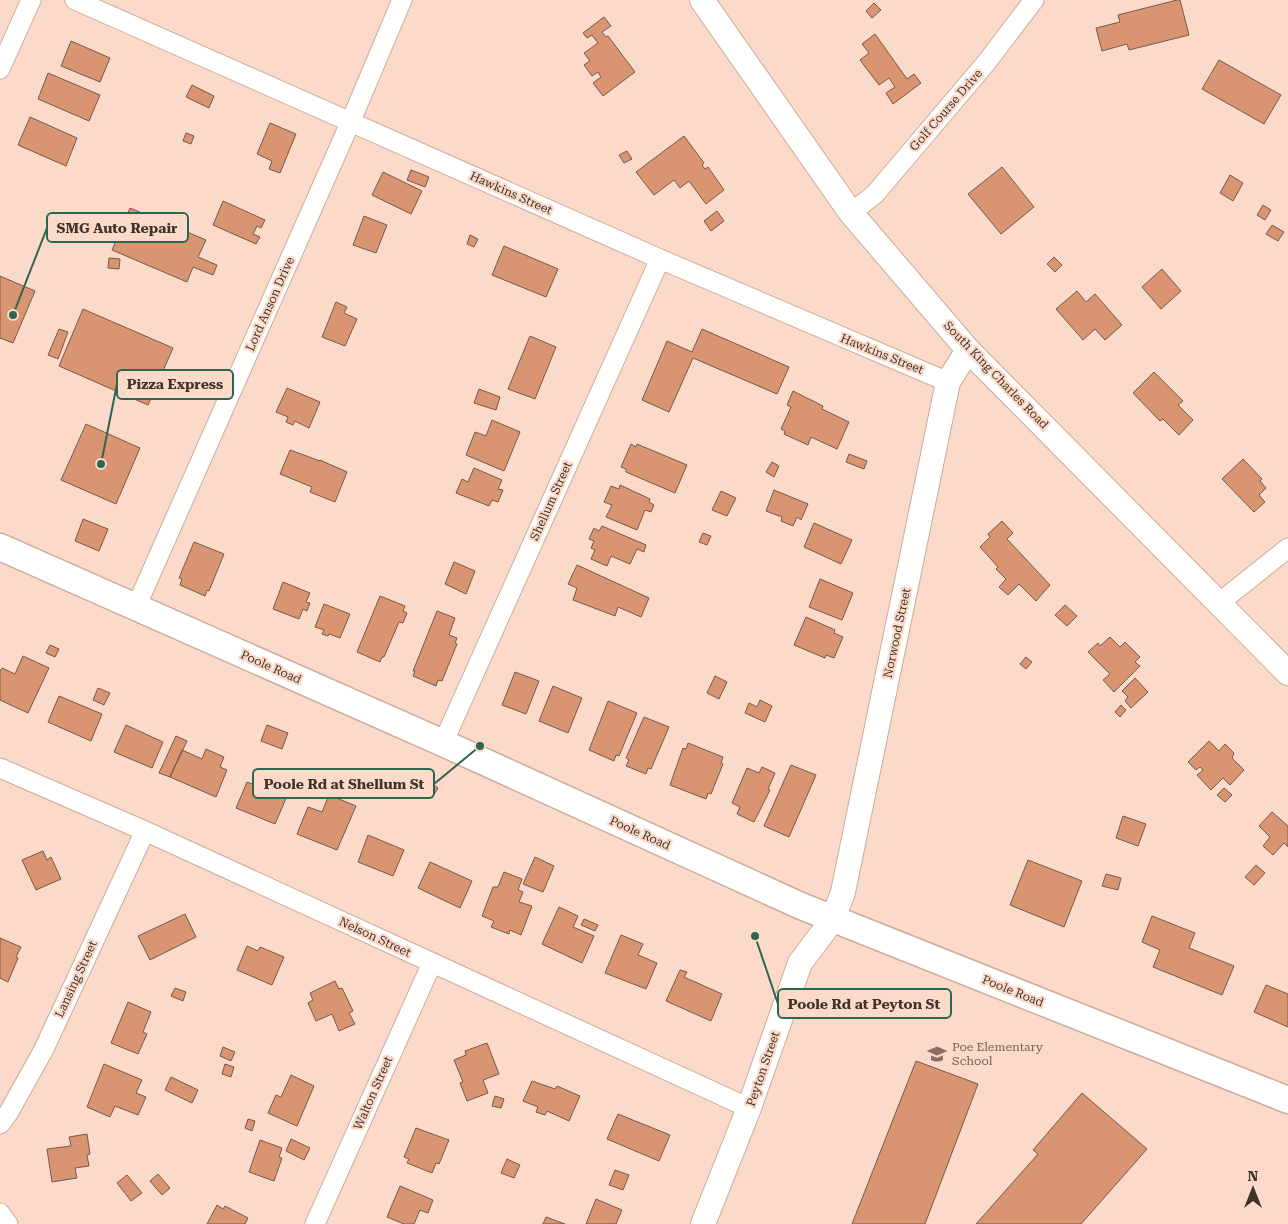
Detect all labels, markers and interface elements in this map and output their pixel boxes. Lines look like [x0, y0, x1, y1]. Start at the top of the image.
street label: Golf Course Drive [907, 66, 985, 154]
street label: Hawkins Street [468, 169, 555, 218]
callout: SMG Auto Repair [47, 213, 188, 242]
text: SMG Auto Repair [57, 220, 178, 236]
street label: Lord Anson Drive [243, 254, 297, 353]
street label: South King Charles Road [941, 318, 1051, 432]
street label: Hawkins Street [838, 331, 926, 377]
callout: Pizza Express [117, 370, 233, 399]
text: Pizza Express [127, 376, 223, 392]
street label: Shellum Street [527, 459, 575, 543]
street label: Norwood Street [881, 586, 913, 679]
street label: Poole Road [238, 647, 304, 687]
callout: Poole Rd at Shellum St [253, 769, 434, 798]
text: Poole Rd at Shellum St [264, 776, 425, 792]
street label: Poole Road [607, 813, 673, 853]
street label: Nelson Street [337, 914, 414, 960]
street label: Lansing Street [52, 938, 100, 1020]
street label: Poole Road [980, 972, 1046, 1010]
callout: Poole Rd at Peyton St [778, 989, 951, 1018]
text: Poole Rd at Peyton St [788, 996, 940, 1012]
street label: Peyton Street [744, 1029, 783, 1108]
place label: Poe Elementary School [952, 1040, 1044, 1068]
school or university icon: Poe Elementary School [926, 1043, 948, 1065]
street label: Walton Street [351, 1054, 396, 1132]
north arrow [1228, 1164, 1278, 1214]
text: N [1248, 1168, 1259, 1184]

